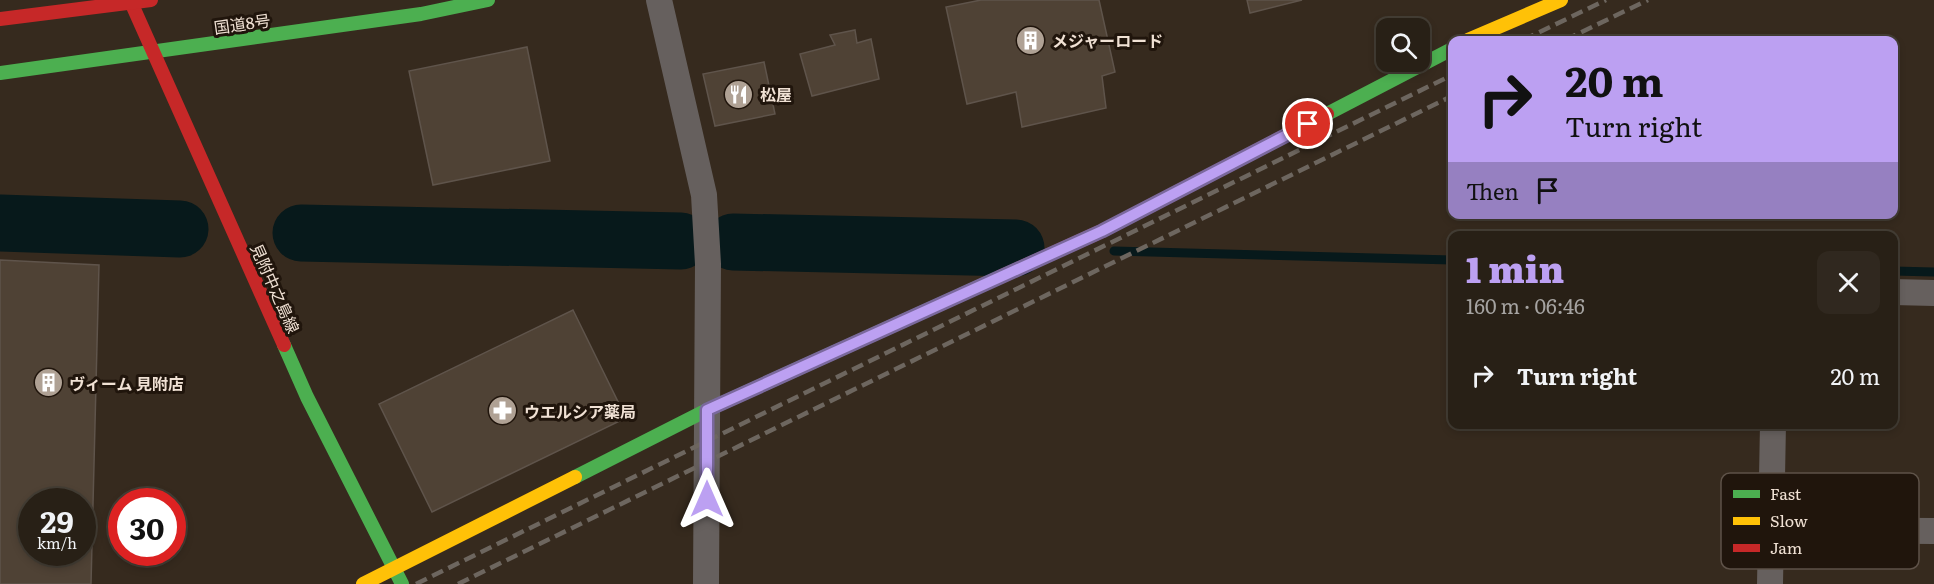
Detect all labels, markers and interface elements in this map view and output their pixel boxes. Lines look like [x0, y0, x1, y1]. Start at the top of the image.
street label: 国道8号 [212, 7, 272, 39]
map controls [1376, 18, 1430, 72]
button: search [1376, 18, 1430, 72]
building icon: メジャーロード [1015, 24, 1047, 56]
place label: メジャーロード [1052, 28, 1163, 52]
text: 20 m [1565, 48, 1664, 110]
icon: right [1466, 60, 1544, 138]
restaurant icon: 松屋 [723, 78, 755, 110]
place label: 松屋 [760, 82, 792, 106]
pin [1282, 98, 1333, 149]
text: Turn right [1565, 105, 1702, 145]
icon: arrive [1291, 107, 1324, 140]
text: Then [1466, 174, 1519, 207]
icon: arrive [1531, 174, 1564, 207]
street label: 見附中之島線 [246, 239, 306, 337]
text: 1 min [1466, 241, 1564, 294]
button: close [1817, 251, 1880, 314]
text: 160 m · 06:46 [1466, 290, 1585, 320]
icon: right [1466, 359, 1499, 392]
text: Turn right [1517, 359, 1637, 392]
text: 20 m [1830, 359, 1880, 392]
building icon: ヴィーム 見附店 [32, 367, 64, 399]
place label: ヴィーム 見附店 [69, 371, 184, 395]
pharmacy icon: ウエルシア薬局 [487, 395, 519, 427]
place label: ウエルシア薬局 [524, 399, 636, 423]
position arrow [675, 467, 739, 531]
legend [1721, 473, 1919, 569]
text: Fast [1770, 481, 1802, 505]
speed limit sign: 30 [108, 488, 186, 566]
text: 29 [40, 498, 74, 542]
text: Slow [1770, 508, 1808, 532]
text: km/h [37, 531, 77, 554]
text: Jam [1770, 535, 1803, 559]

